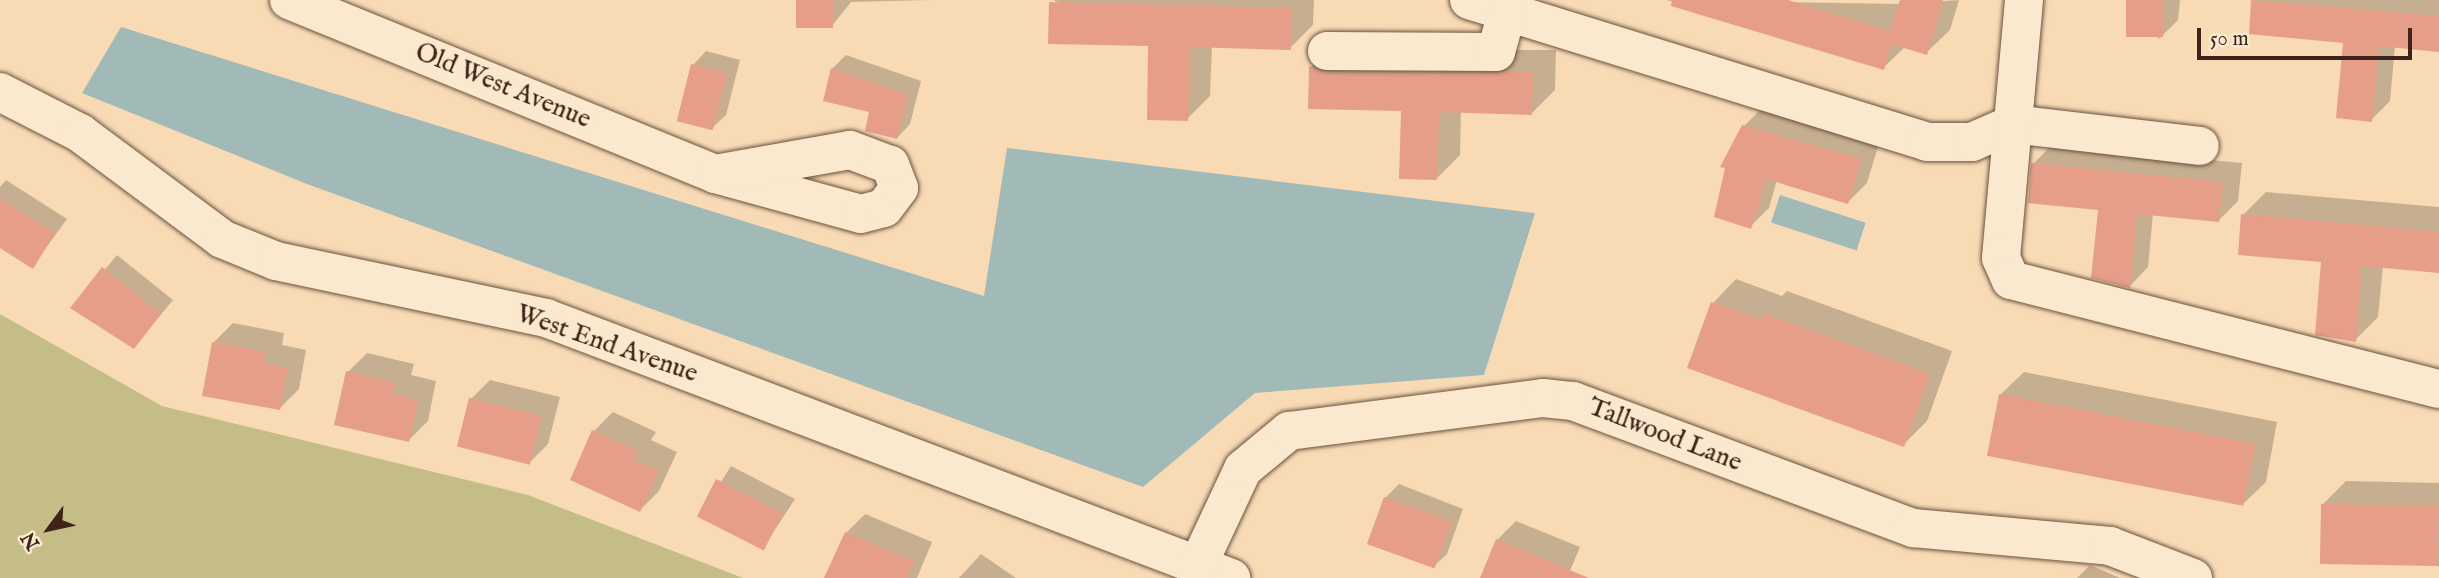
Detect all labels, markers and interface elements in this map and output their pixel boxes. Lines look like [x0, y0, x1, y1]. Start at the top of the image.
scale bar [2201, 14, 2416, 58]
text: 50 m [2210, 26, 2249, 53]
street label: Old West Avenue [411, 37, 595, 135]
street label: West End Avenue [512, 298, 702, 390]
street label: Tallwood Lane [1584, 391, 1746, 479]
north arrow [14, 494, 84, 564]
text: N [17, 527, 46, 554]

